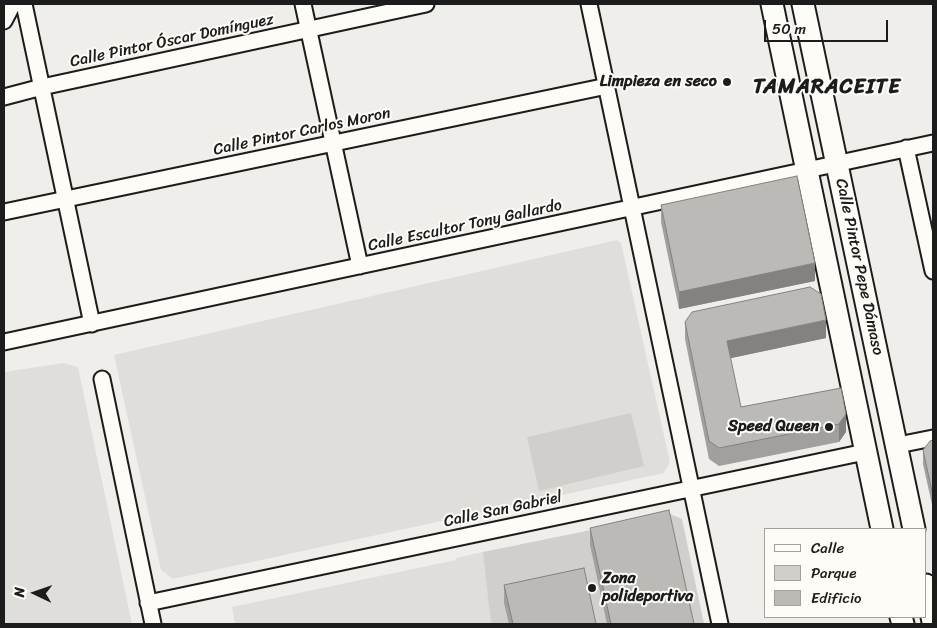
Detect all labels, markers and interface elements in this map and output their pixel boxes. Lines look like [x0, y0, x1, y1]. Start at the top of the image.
street label: Calle Pintor Óscar Domínguez [68, 10, 276, 72]
scale bar [767, 10, 891, 42]
text: 50 m [772, 16, 806, 42]
place label: Limpieza en seco [600, 72, 717, 92]
district label: TAMARACEITE [753, 75, 901, 101]
marker: Limpieza en seco [721, 76, 733, 88]
street label: Calle Pintor Carlos Moron [212, 104, 392, 160]
street label: Calle Pintor Pepe Dámaso [831, 177, 887, 357]
street label: Calle Escultor Tony Gallardo [366, 196, 564, 256]
place label: Speed Queen [728, 417, 819, 437]
marker: Speed Queen [823, 421, 835, 433]
street label: Calle San Gabriel [442, 488, 564, 532]
legend [764, 528, 927, 618]
text: Calle [811, 535, 844, 561]
text: Parque [811, 560, 856, 586]
north arrow [10, 568, 60, 618]
place label: Zona polideportiva [602, 569, 693, 607]
marker: Zona polideportiva [586, 582, 598, 594]
text: Edificio [811, 585, 862, 611]
text: N [7, 587, 32, 598]

